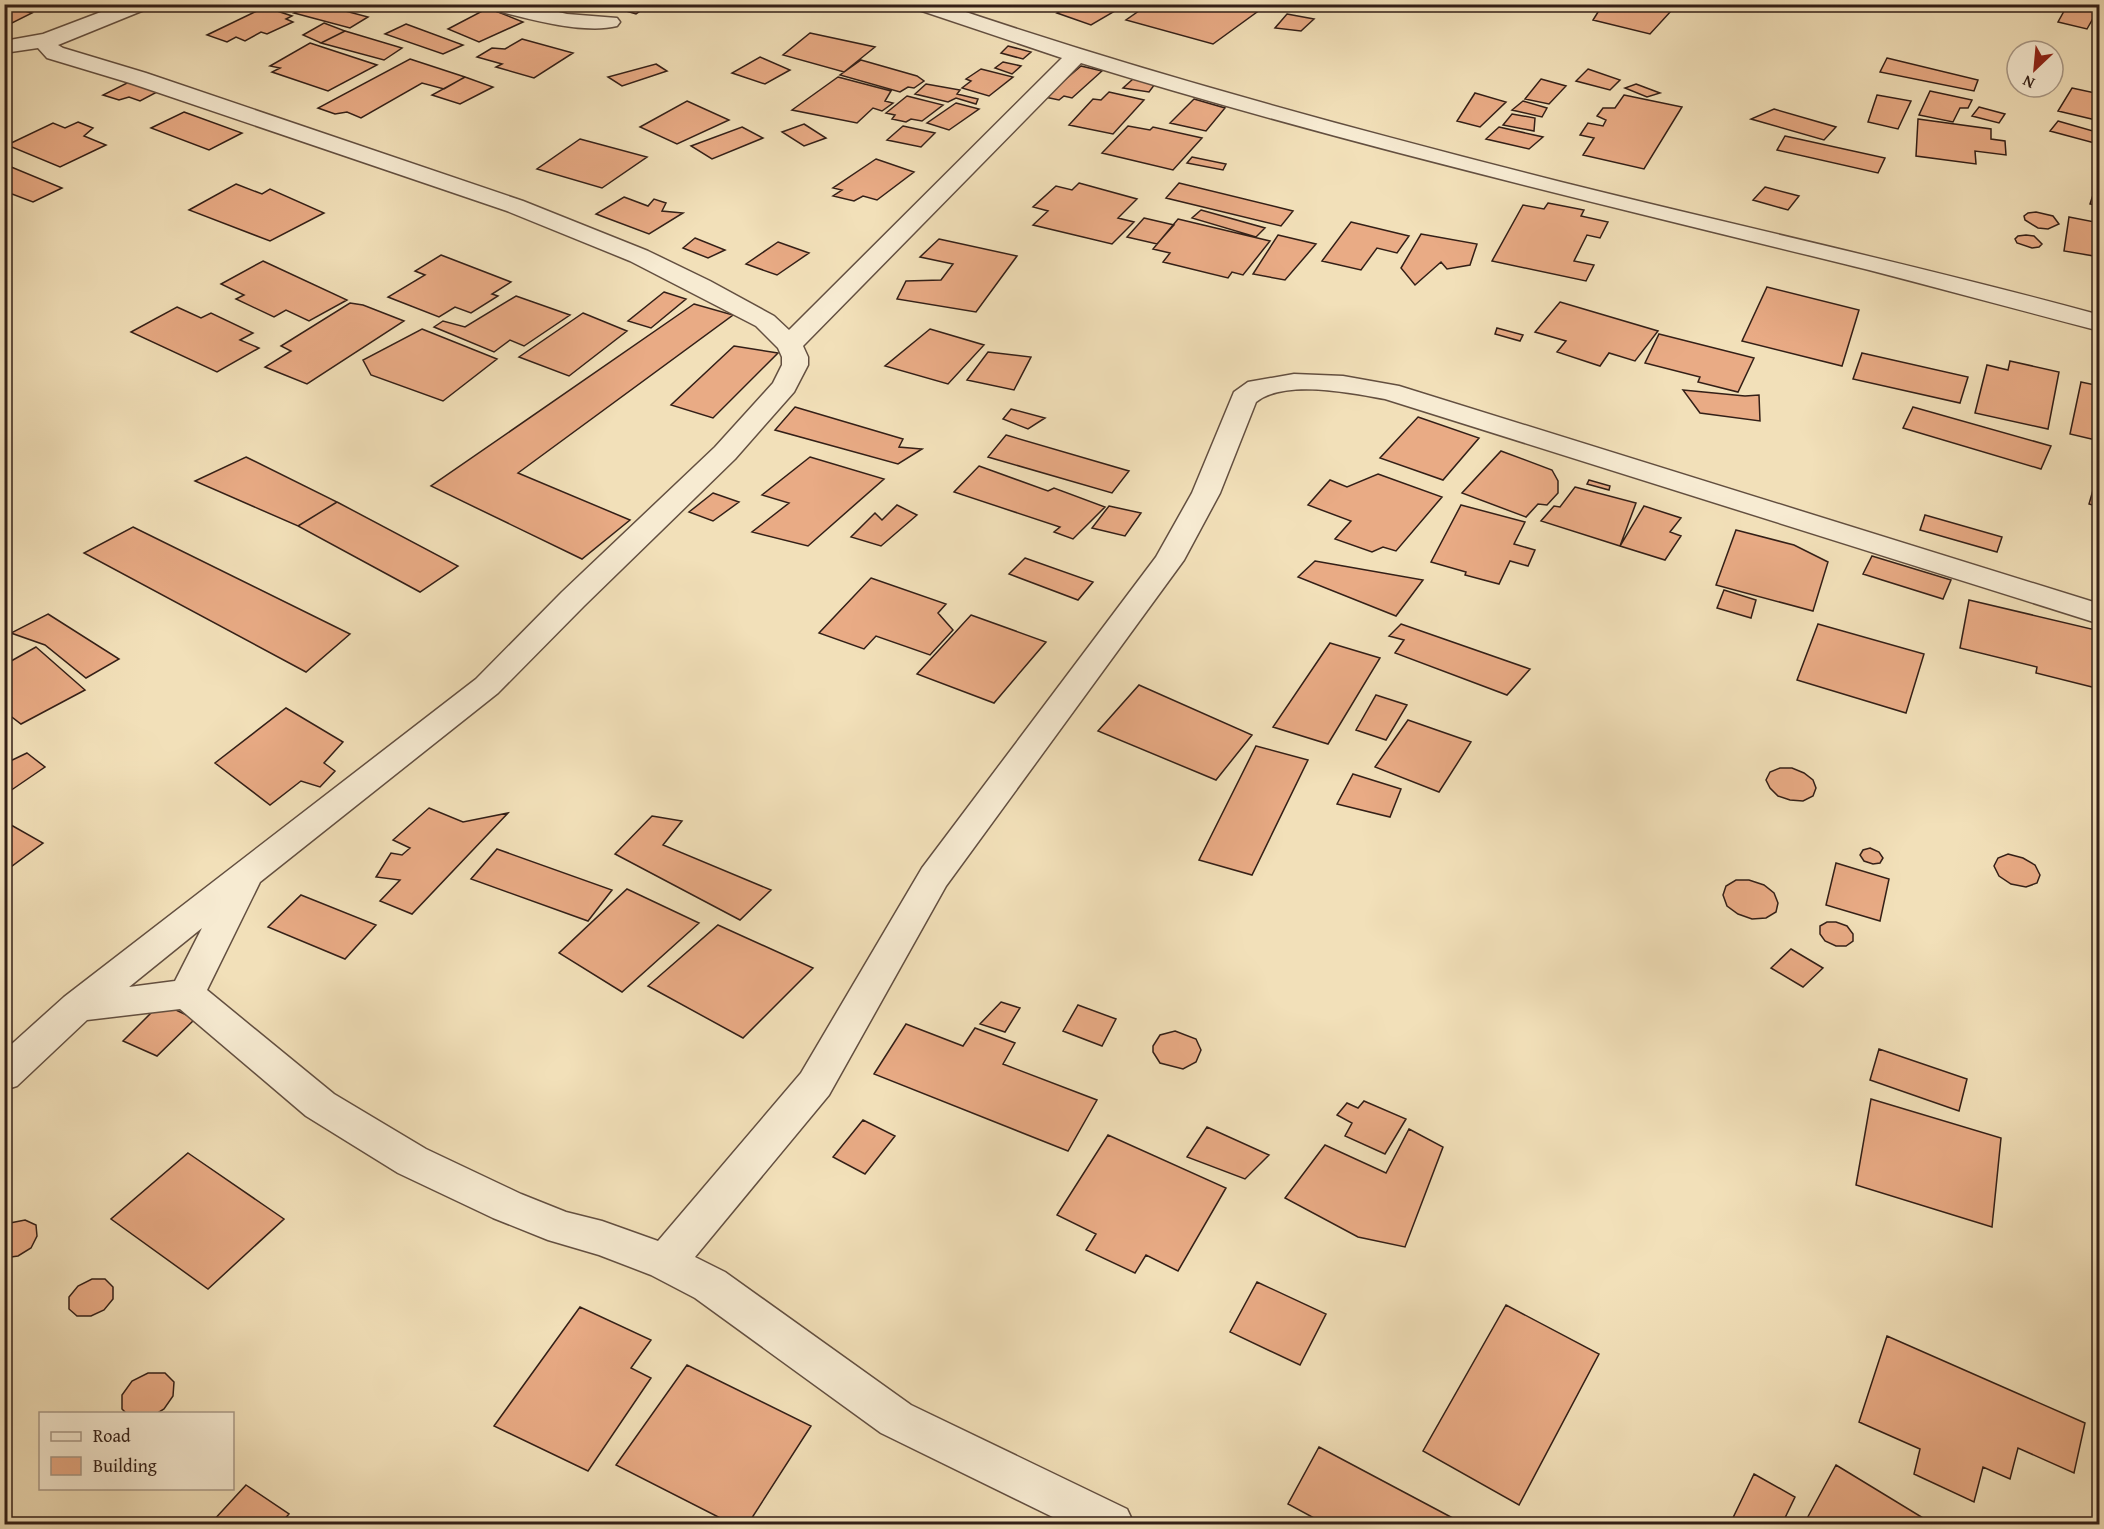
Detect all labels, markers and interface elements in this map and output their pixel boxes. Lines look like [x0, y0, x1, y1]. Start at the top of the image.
north arrow [2005, 39, 2065, 99]
text: N [2018, 69, 2038, 96]
legend [39, 1412, 234, 1490]
text: Road [93, 1422, 131, 1449]
text: Building [93, 1452, 157, 1479]

